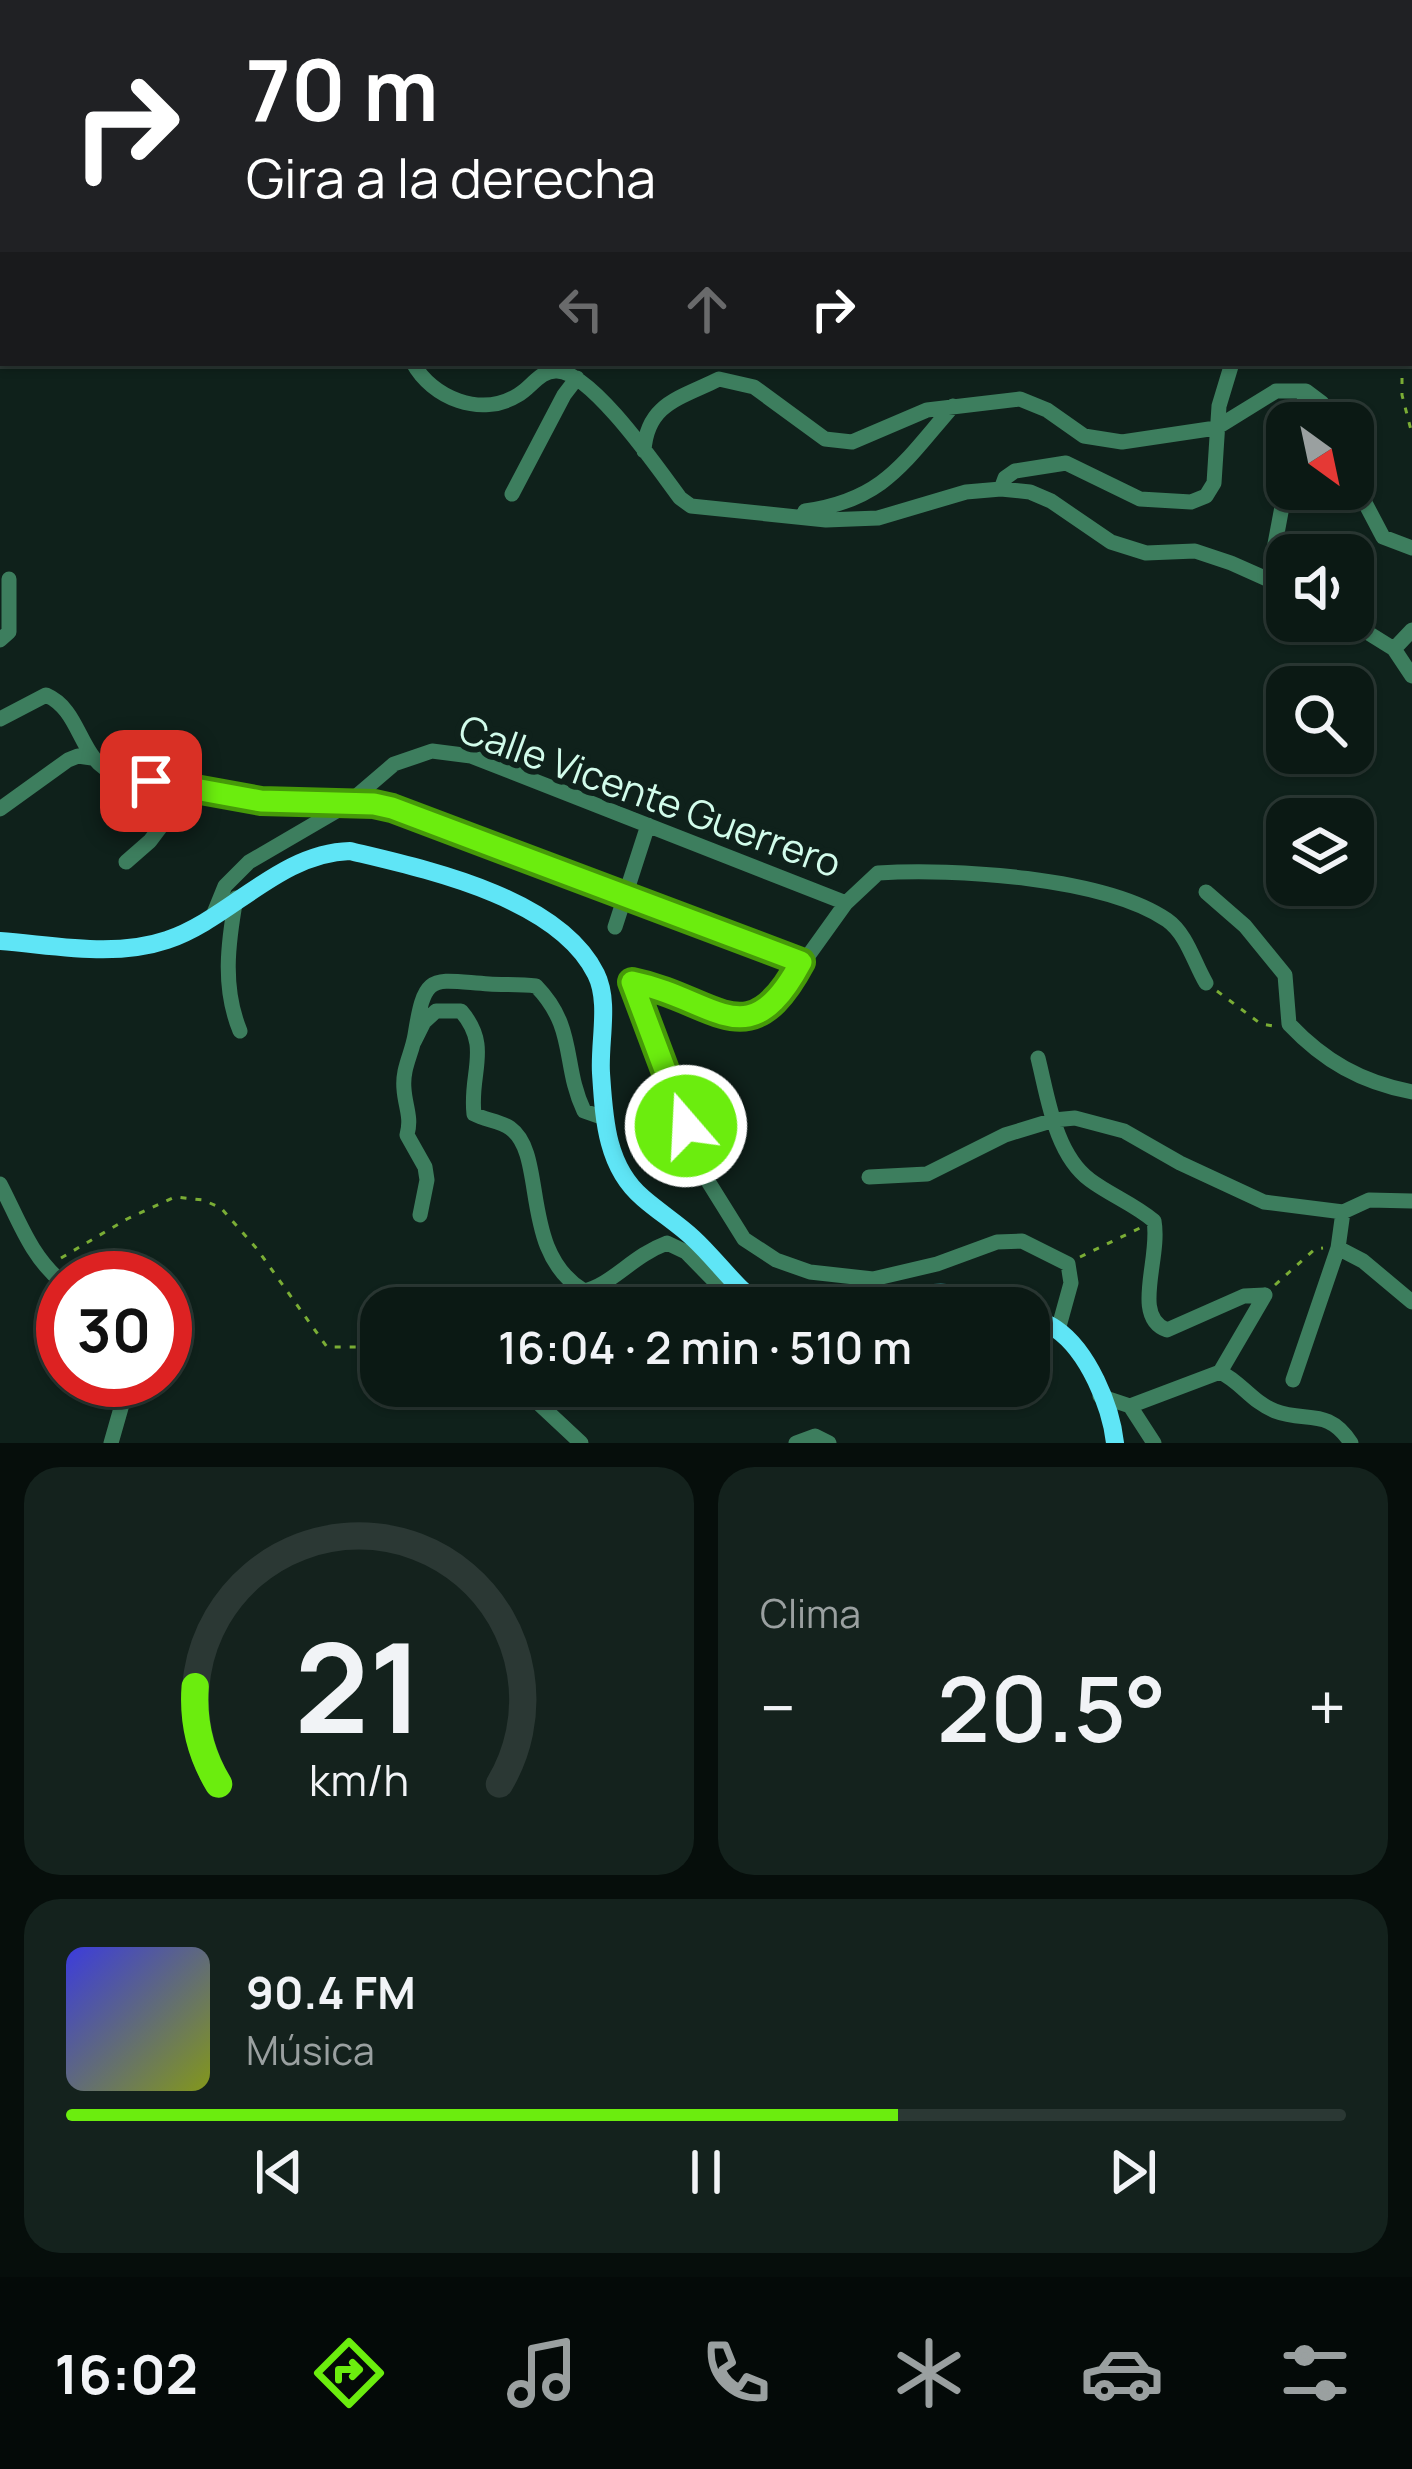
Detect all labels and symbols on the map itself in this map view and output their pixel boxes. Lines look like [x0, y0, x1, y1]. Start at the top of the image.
north arrow [1266, 402, 1374, 510]
street label: Calle Vicente Guerrero [452, 701, 849, 889]
pin [100, 730, 202, 832]
position arrow [623, 1063, 749, 1189]
speed limit sign: 30 [36, 1251, 192, 1407]

